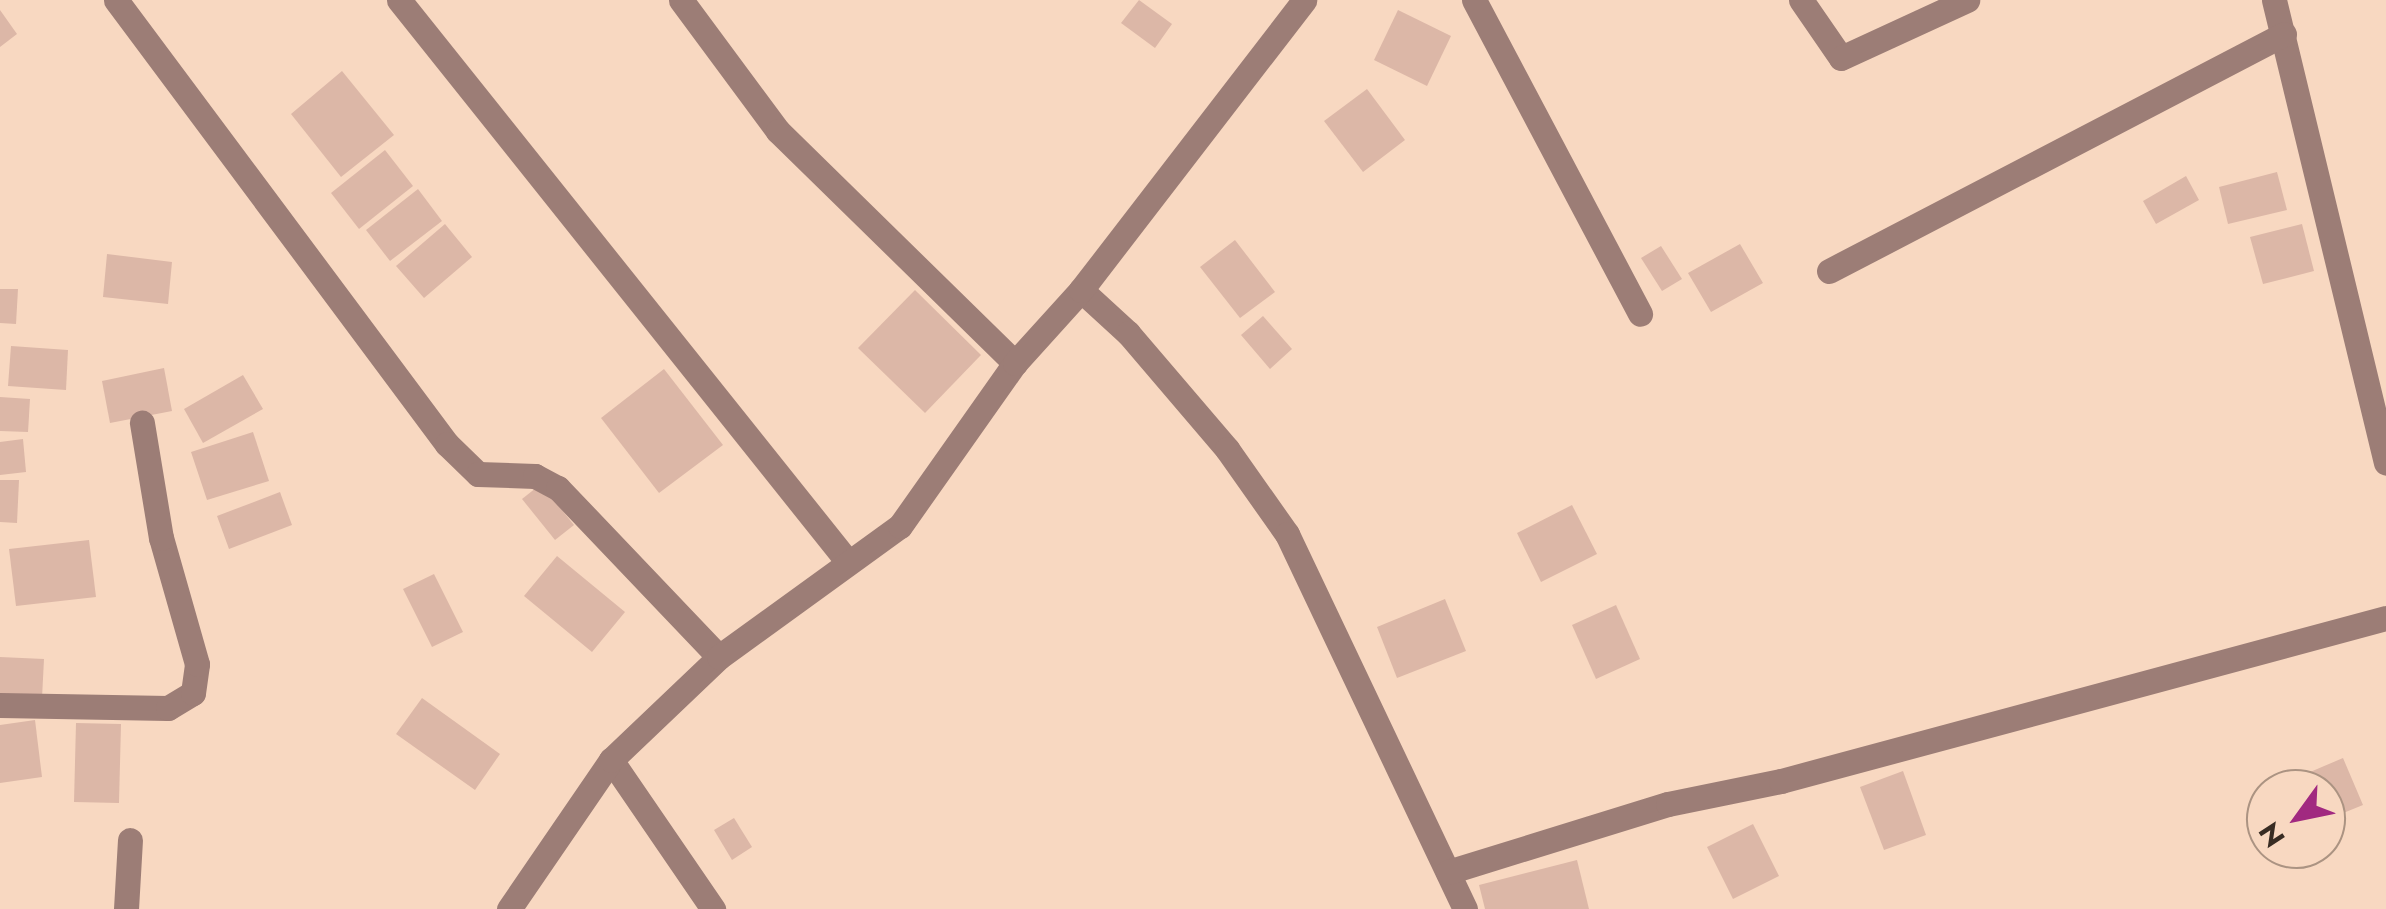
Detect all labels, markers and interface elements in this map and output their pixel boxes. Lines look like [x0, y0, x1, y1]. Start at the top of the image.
north arrow [2246, 769, 2346, 869]
text: N [2249, 814, 2295, 855]

